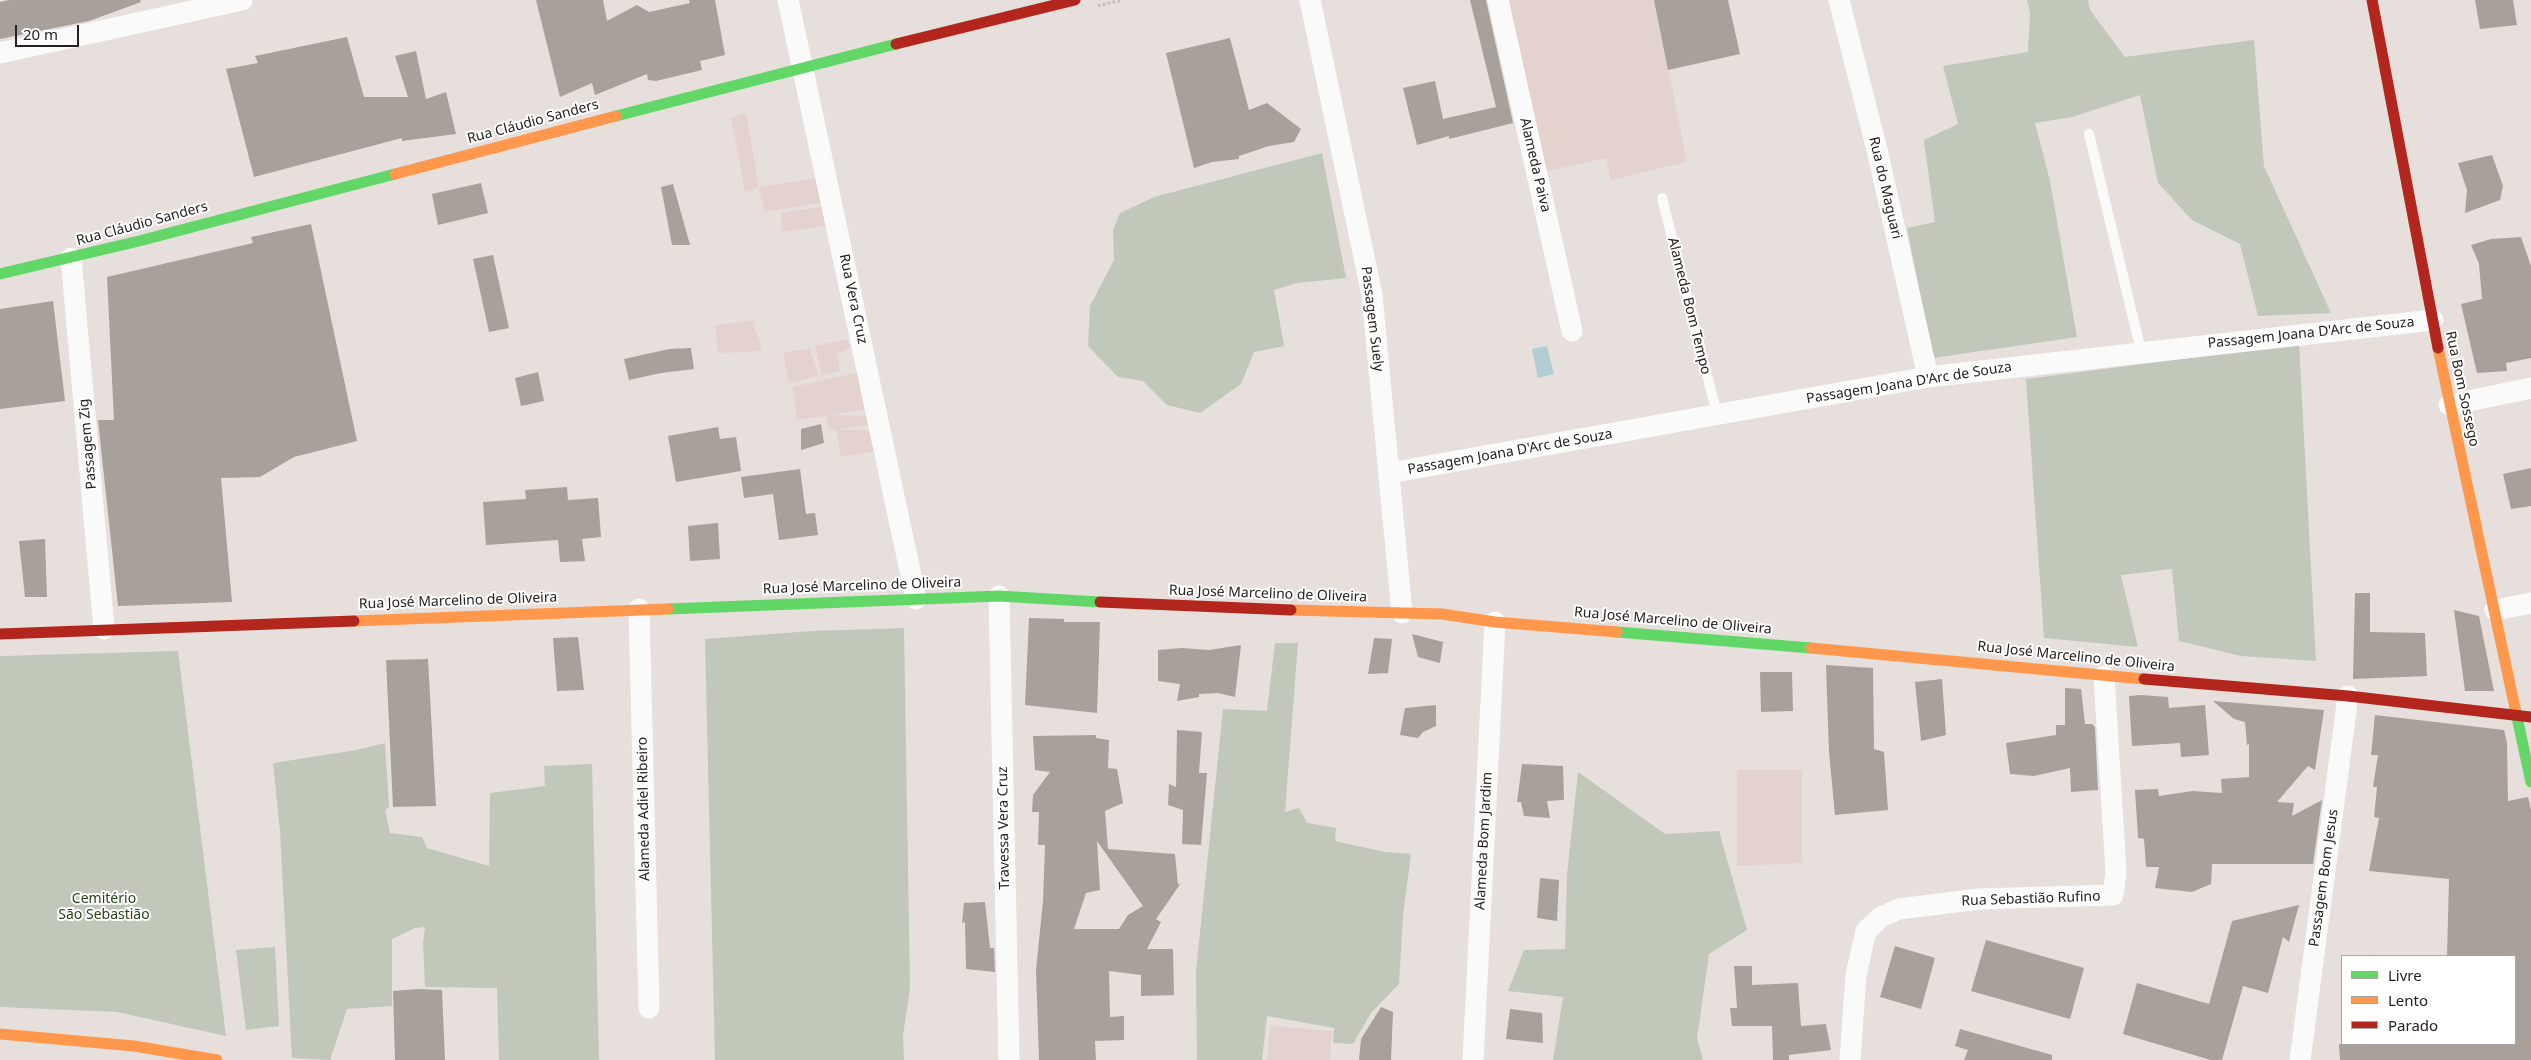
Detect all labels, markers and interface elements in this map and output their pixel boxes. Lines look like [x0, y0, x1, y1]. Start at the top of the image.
scale bar [18, 15, 81, 47]
text: 20 m [23, 24, 58, 44]
street label: Rua Cláudio Sanders [465, 96, 601, 148]
street label: Alameda Paiva [1516, 116, 1554, 214]
street label: Rua do Maguari [1865, 135, 1905, 241]
street label: Rua Cláudio Sanders [74, 198, 210, 250]
street label: Alameda Bom Tempo [1664, 236, 1714, 376]
street label: Rua Vera Cruz [835, 252, 871, 346]
street label: Passagem Suely [1357, 265, 1387, 373]
street label: Passagem Joana D'Arc de Souza [2207, 314, 2415, 352]
street label: Rua Bom Sossego [2442, 330, 2482, 448]
street label: Passagem Joana D'Arc de Souza [1805, 358, 2013, 408]
street label: Passagem Zig [76, 398, 100, 490]
street label: Passagem Joana D'Arc de Souza [1406, 426, 1614, 478]
street label: Rua José Marcelino de Oliveira [763, 574, 961, 598]
street label: Rua José Marcelino de Oliveira [1169, 582, 1367, 606]
street label: Rua José Marcelino de Oliveira [359, 589, 557, 613]
street label: Rua José Marcelino de Oliveira [1573, 604, 1773, 638]
street label: Rua José Marcelino de Oliveira [1977, 638, 2175, 676]
street label: Alameda Adiel Ribeiro [634, 737, 654, 881]
street label: Travessa Vera Cruz [995, 766, 1013, 890]
street label: Alameda Bom Jardim [1472, 772, 1496, 910]
street label: Passagem Bom Jesus [2306, 808, 2342, 948]
street label: Rua Sebastião Rufino [1961, 888, 2101, 910]
park label: Cemitério São Sebastião [58, 891, 150, 924]
legend [2341, 955, 2516, 1045]
text: Livre [2388, 965, 2422, 985]
text: Lento [2388, 990, 2428, 1010]
text: Parado [2388, 1015, 2438, 1035]

